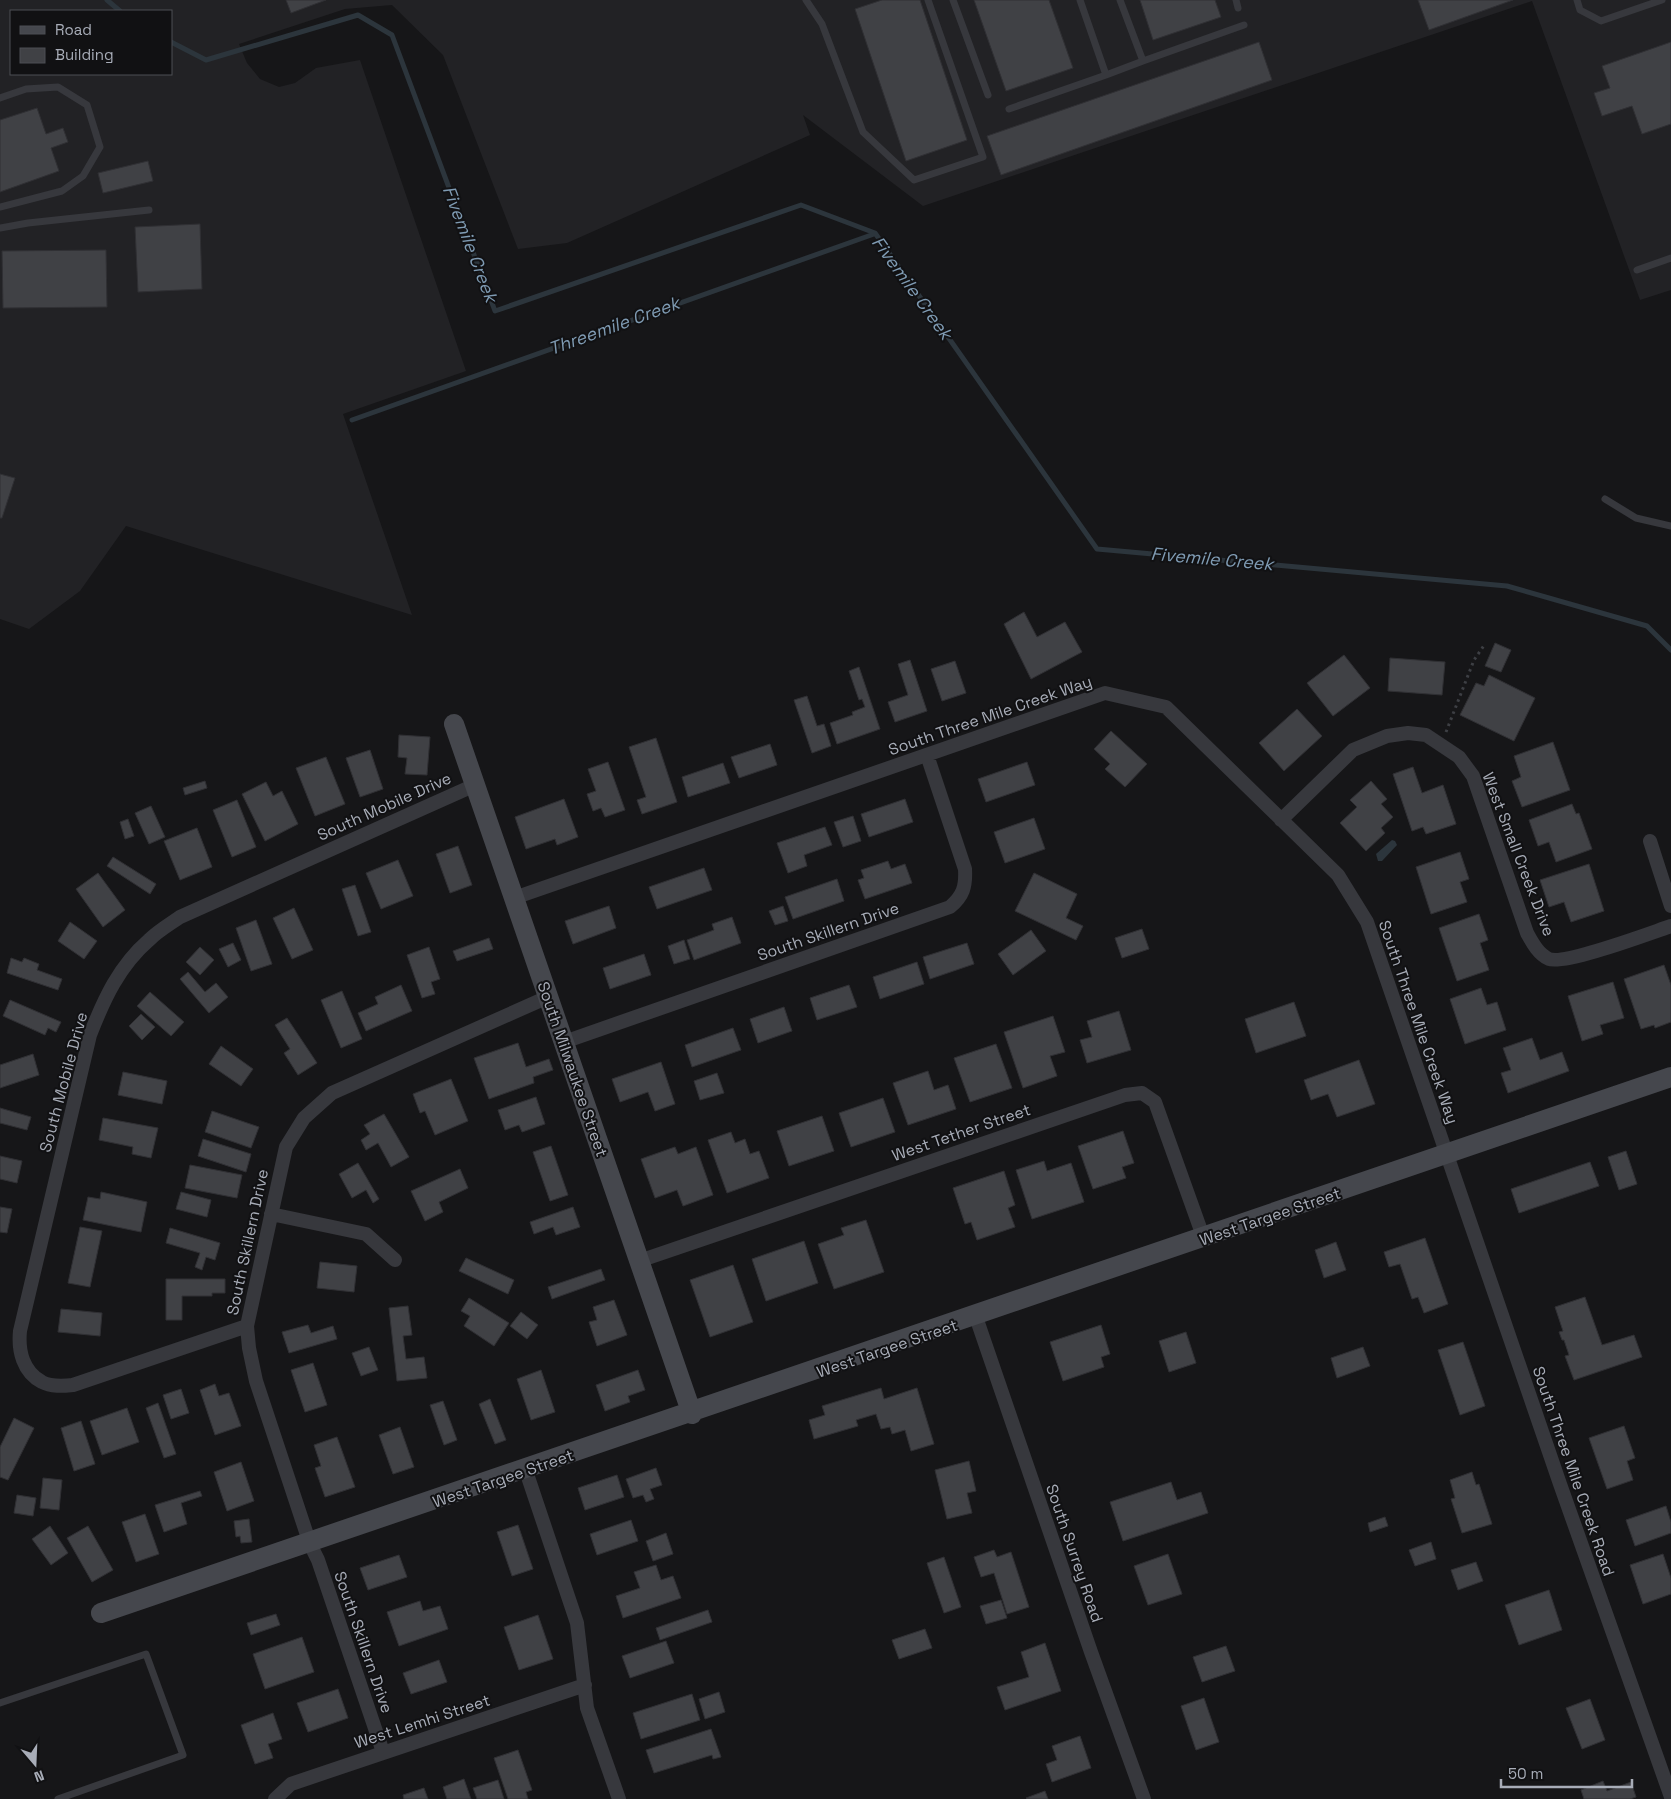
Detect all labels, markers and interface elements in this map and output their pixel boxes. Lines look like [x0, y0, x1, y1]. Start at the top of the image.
legend [10, 10, 172, 75]
text: Road [55, 20, 92, 39]
text: Building [55, 45, 114, 64]
water label: Fivemile Creek [438, 182, 504, 307]
water label: Fivemile Creek [867, 231, 959, 346]
water label: Threemile Creek [545, 290, 685, 360]
water label: Fivemile Creek [1150, 542, 1276, 576]
street label: South Three Mile Creek Way [886, 671, 1095, 760]
street label: South Mobile Drive [314, 767, 455, 845]
street label: West Small Creek Drive [1478, 769, 1559, 939]
street label: South Skillern Drive [754, 897, 902, 966]
street label: South Three Mile Creek Way [1374, 918, 1463, 1127]
street label: South Milwaukee Street [533, 979, 612, 1160]
street label: South Mobile Drive [35, 1010, 92, 1155]
street label: West Tether Street [889, 1099, 1033, 1166]
street label: South Skillern Drive [222, 1167, 273, 1317]
street label: West Targee Street [1197, 1182, 1343, 1250]
street label: West Targee Street [814, 1314, 960, 1382]
street label: South Three Mile Creek Road [1528, 1363, 1619, 1579]
street label: West Targee Street [430, 1444, 576, 1512]
street label: South Surrey Road [1041, 1481, 1108, 1625]
street label: South Skillern Drive [329, 1568, 398, 1716]
street label: West Lemhi Street [352, 1690, 493, 1753]
north arrow [10, 1739, 60, 1789]
scale bar [1501, 1756, 1632, 1788]
text: 50 m [1508, 1764, 1543, 1783]
text: N [32, 1766, 47, 1786]

